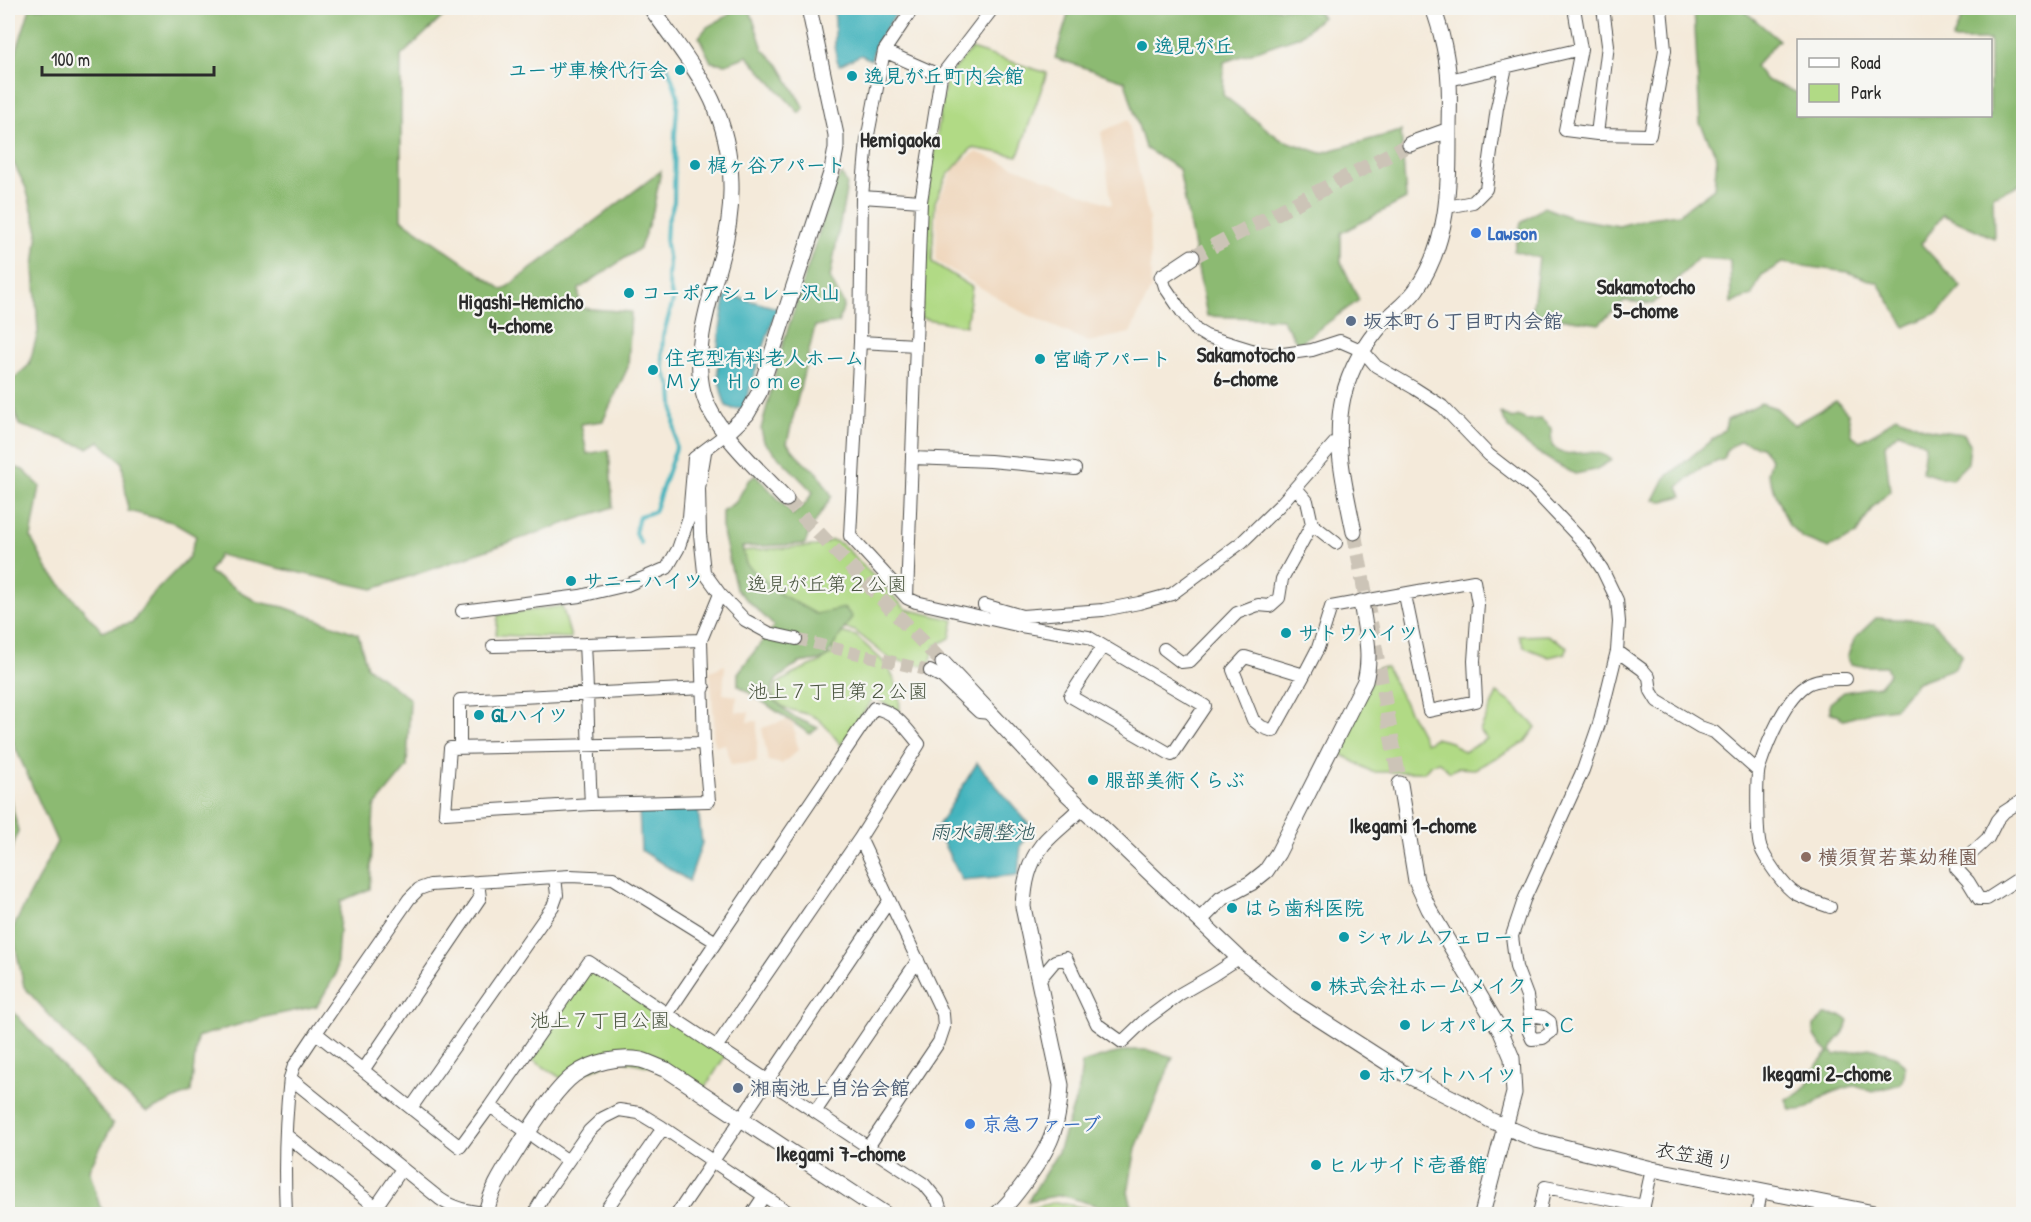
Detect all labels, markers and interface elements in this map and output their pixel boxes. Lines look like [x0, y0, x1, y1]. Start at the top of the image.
place label: 逸見が丘 [1154, 32, 1234, 59]
scale bar [42, 39, 214, 77]
marker: 逸見が丘 [1135, 39, 1149, 53]
legend [1797, 39, 1992, 117]
text: 100 m [51, 47, 90, 72]
text: Road [1851, 50, 1881, 75]
place label: ユーザ車検代行会 [508, 56, 668, 83]
place label: 逸見が丘町内会館 [864, 62, 1024, 89]
marker: ユーザ車検代行会 [673, 63, 687, 77]
marker: 逸見が丘町内会館 [845, 69, 859, 83]
text: Park [1851, 80, 1882, 105]
district label: Hemigaoka [860, 125, 941, 155]
place label: 梶ヶ谷アパート [707, 151, 846, 178]
marker: 梶ヶ谷アパート [688, 158, 702, 172]
place label: Lawson [1488, 219, 1537, 246]
marker: Lawson [1469, 226, 1483, 240]
district label: Sakamotocho 5-chome [1597, 272, 1696, 325]
place label: コーポアシュレー沢山 [641, 279, 841, 306]
marker: コーポアシュレー沢山 [622, 286, 636, 300]
district label: Higashi-Hemicho 4-chome [459, 287, 584, 340]
place label: 坂本町６丁目町内会館 [1363, 307, 1563, 334]
marker: 坂本町６丁目町内会館 [1344, 314, 1358, 328]
district label: Sakamotocho 6-chome [1197, 340, 1296, 393]
place label: 住宅型有料老人ホーム Ｍｙ・Ｈｏｍｅ [665, 344, 864, 394]
place label: 宮崎アパート [1052, 345, 1171, 372]
marker: 宮崎アパート [1033, 352, 1047, 366]
marker: 住宅型有料老人ホーム Ｍｙ・Ｈｏｍｅ [646, 363, 660, 377]
place label: サニーハイツ [583, 567, 703, 594]
park label: 逸見が丘第２公園 [747, 570, 907, 597]
marker: サニーハイツ [564, 574, 578, 588]
place label: サトウハイツ [1298, 619, 1418, 646]
marker: サトウハイツ [1279, 626, 1293, 640]
park label: 池上７丁目第２公園 [748, 677, 928, 704]
place label: GLハイツ [491, 701, 568, 728]
marker: GLハイツ [472, 708, 486, 722]
place label: 服部美術くらぶ [1105, 766, 1245, 793]
marker: 服部美術くらぶ [1086, 773, 1100, 787]
district label: Ikegami 1-chome [1349, 811, 1477, 841]
water label: 雨水調整池 [930, 817, 1035, 846]
place label: 横須賀若葉幼稚園 [1818, 843, 1978, 870]
marker: 横須賀若葉幼稚園 [1799, 850, 1813, 864]
place label: はら歯科医院 [1244, 894, 1364, 921]
marker: はら歯科医院 [1225, 901, 1239, 915]
place label: シャルムフェロー [1356, 923, 1513, 950]
marker: シャルムフェロー [1337, 930, 1351, 944]
place label: 株式会社ホームメイク [1328, 972, 1527, 999]
marker: 株式会社ホームメイク [1309, 979, 1323, 993]
park label: 池上７丁目公園 [530, 1006, 670, 1033]
place label: レオパレスＦ・Ｃ [1417, 1011, 1577, 1038]
marker: レオパレスＦ・Ｃ [1398, 1018, 1412, 1032]
district label: Ikegami 2-chome [1762, 1059, 1893, 1089]
place label: ホワイトハイツ [1377, 1061, 1517, 1088]
marker: ホワイトハイツ [1358, 1068, 1372, 1082]
place label: 湘南池上自治会館 [750, 1074, 910, 1101]
marker: 湘南池上自治会館 [731, 1081, 745, 1095]
place label: 京急ファーブ [982, 1110, 1101, 1137]
marker: 京急ファーブ [963, 1117, 977, 1131]
street label: 衣笠通り [1653, 1135, 1737, 1176]
district label: Ikegami 7-chome [776, 1139, 907, 1169]
place label: ヒルサイド壱番館 [1328, 1151, 1487, 1178]
marker: ヒルサイド壱番館 [1309, 1158, 1323, 1172]

